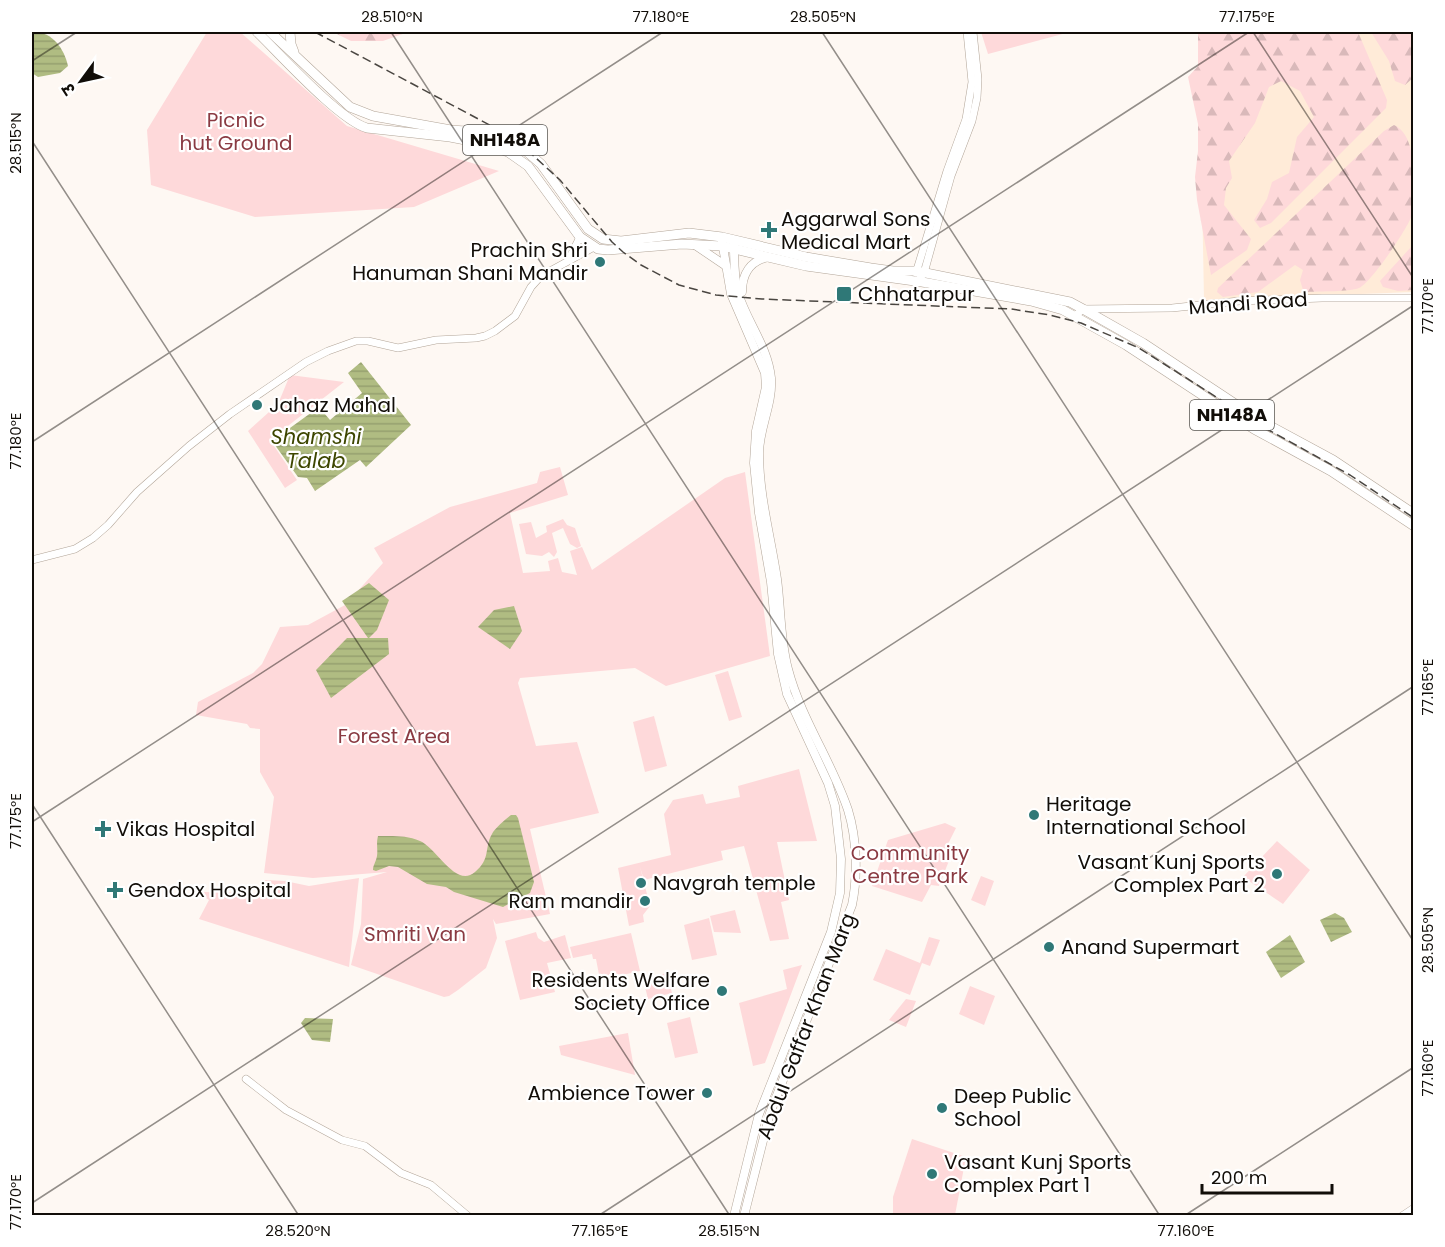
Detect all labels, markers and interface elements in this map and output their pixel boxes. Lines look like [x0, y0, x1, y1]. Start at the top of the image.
text: 28.510°N [361, 6, 423, 27]
text: 77.180°E [632, 6, 690, 27]
text: 28.505°N [790, 6, 856, 27]
text: 77.175°E [1219, 6, 1275, 27]
north arrow [51, 51, 111, 111]
text: उ [56, 78, 81, 100]
park label: Picnic hut Ground [179, 106, 293, 157]
text: 28.515°N [5, 112, 26, 174]
road number: NH148A [463, 125, 547, 155]
place label: Aggarwal Sons Medical Mart [781, 205, 930, 256]
marker: Aggarwal Sons Medical Mart [762, 223, 776, 237]
place label: Prachin Shri Hanuman Shani Mandir [352, 236, 588, 287]
marker: Prachin Shri Hanuman Shani Mandir [593, 255, 607, 269]
text: 77.170°E [1417, 278, 1438, 334]
place label: Chhatarpur [858, 280, 975, 308]
marker: Chhatarpur [835, 285, 853, 303]
street label: Mandi Road [1188, 285, 1308, 321]
place label: Jahaz Mahal [269, 391, 396, 419]
marker: Jahaz Mahal [250, 398, 264, 412]
road number: NH148A [1190, 400, 1274, 430]
text: 77.180°E [5, 412, 26, 470]
water label: Shamshi Talab [270, 422, 362, 475]
text: 77.165°E [1417, 658, 1438, 716]
park label: Forest Area [338, 722, 450, 750]
place label: Heritage International School [1046, 790, 1246, 841]
text: 77.175°E [5, 793, 26, 849]
marker: Heritage International School [1027, 808, 1041, 822]
place label: Vikas Hospital [116, 815, 255, 843]
marker: Vikas Hospital [94, 820, 112, 838]
park label: Community Centre Park [851, 839, 969, 890]
place label: Vasant Kunj Sports Complex Part 2 [1077, 848, 1265, 899]
marker: Vasant Kunj Sports Complex Part 2 [1270, 867, 1284, 881]
place label: Navgrah temple [653, 869, 816, 897]
place label: Gendox Hospital [128, 876, 291, 904]
marker: Navgrah temple [634, 876, 648, 890]
marker: Gendox Hospital [106, 881, 124, 899]
place label: Ram mandir [509, 887, 633, 915]
marker: Ram mandir [638, 894, 652, 908]
text: 28.505°N [1417, 907, 1438, 973]
street label: Abdul Gaffar Khan Marg [750, 909, 862, 1143]
park label: Smriti Van [364, 920, 466, 948]
place label: Anand Supermart [1061, 933, 1239, 961]
marker: Anand Supermart [1042, 940, 1056, 954]
place label: Residents Welfare Society Office [532, 966, 710, 1017]
marker: Residents Welfare Society Office [715, 984, 729, 998]
text: 77.160°E [1417, 1039, 1438, 1097]
place label: Ambience Tower [528, 1079, 695, 1107]
place label: Deep Public School [954, 1082, 1072, 1133]
marker: Ambience Tower [700, 1086, 714, 1100]
marker: Deep Public School [935, 1101, 949, 1115]
place label: Vasant Kunj Sports Complex Part 1 [944, 1148, 1132, 1199]
scale bar [1202, 1157, 1332, 1195]
text: 200 m [1211, 1165, 1267, 1190]
marker: Vasant Kunj Sports Complex Part 1 [925, 1167, 939, 1181]
text: 77.170°E [5, 1174, 26, 1230]
text: 28.520°N [265, 1220, 331, 1241]
text: 77.165°E [571, 1220, 629, 1241]
text: 28.515°N [698, 1220, 760, 1241]
text: 77.160°E [1157, 1220, 1215, 1241]

